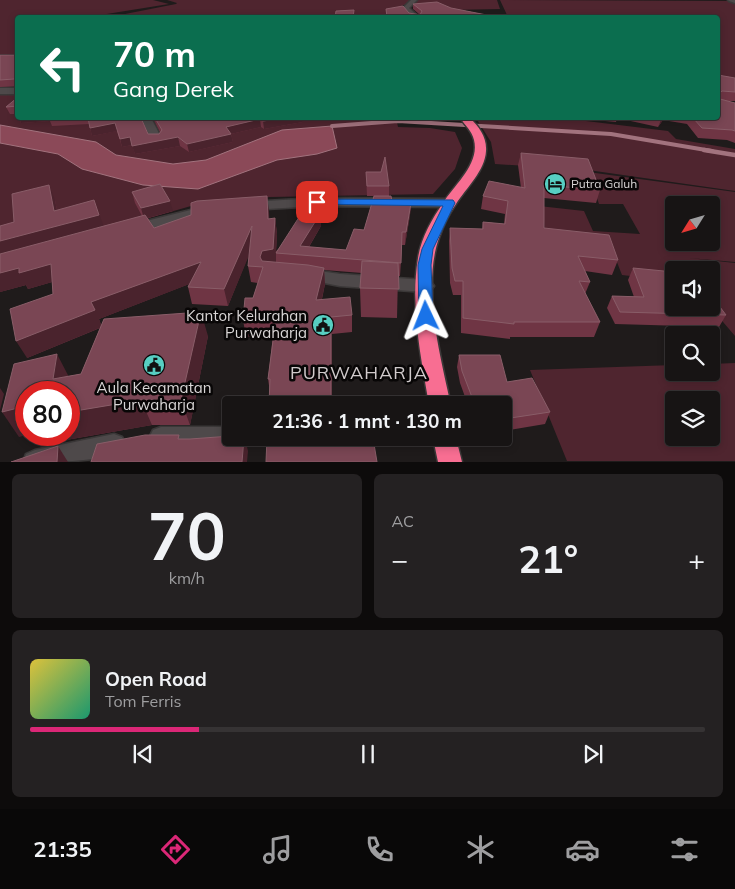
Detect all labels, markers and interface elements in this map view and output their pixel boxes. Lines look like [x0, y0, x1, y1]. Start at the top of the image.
text: 70 m [113, 32, 196, 76]
icon: left [30, 35, 95, 100]
text: Gang Derek [113, 75, 234, 103]
hotel icon: Putra Galuh [543, 172, 567, 196]
place label: Putra Galuh [571, 176, 637, 191]
pin [296, 181, 338, 223]
icon: arrive [303, 188, 331, 216]
north arrow [665, 196, 720, 251]
map controls [665, 196, 720, 446]
button: sound [665, 261, 720, 316]
position arrow [399, 289, 451, 341]
place label: Kantor Kelurahan Purwaharja [186, 306, 307, 342]
public building icon: Kantor Kelurahan Purwaharja [311, 313, 335, 337]
button: search [665, 326, 720, 381]
public building icon: Aula Kecamatan Purwaharja [142, 353, 166, 377]
district label: PURWAHARJA [290, 361, 428, 384]
place label: Aula Kecamatan Purwaharja [96, 378, 212, 414]
speed limit sign: 80 [15, 381, 80, 446]
button: layers [665, 391, 720, 446]
text: 21:36 · 1 mnt · 130 m [272, 409, 462, 433]
text: 70 [148, 495, 226, 576]
text: AC [392, 511, 414, 531]
text: 21° [518, 535, 578, 583]
text: − [392, 542, 408, 577]
text: + [688, 542, 705, 577]
text: km/h [169, 568, 205, 588]
text: Open Road [105, 667, 207, 691]
text: Tom Ferris [105, 691, 182, 711]
icon: previous [129, 740, 157, 768]
icon: pause [354, 740, 382, 768]
icon: next [579, 740, 607, 768]
icon: directions [158, 832, 193, 867]
icon: music [260, 832, 295, 867]
icon: phone [362, 832, 397, 867]
icon: climate [463, 832, 498, 867]
icon: car [565, 832, 600, 867]
icon: filters [667, 832, 702, 867]
text: 21:35 [33, 835, 92, 863]

